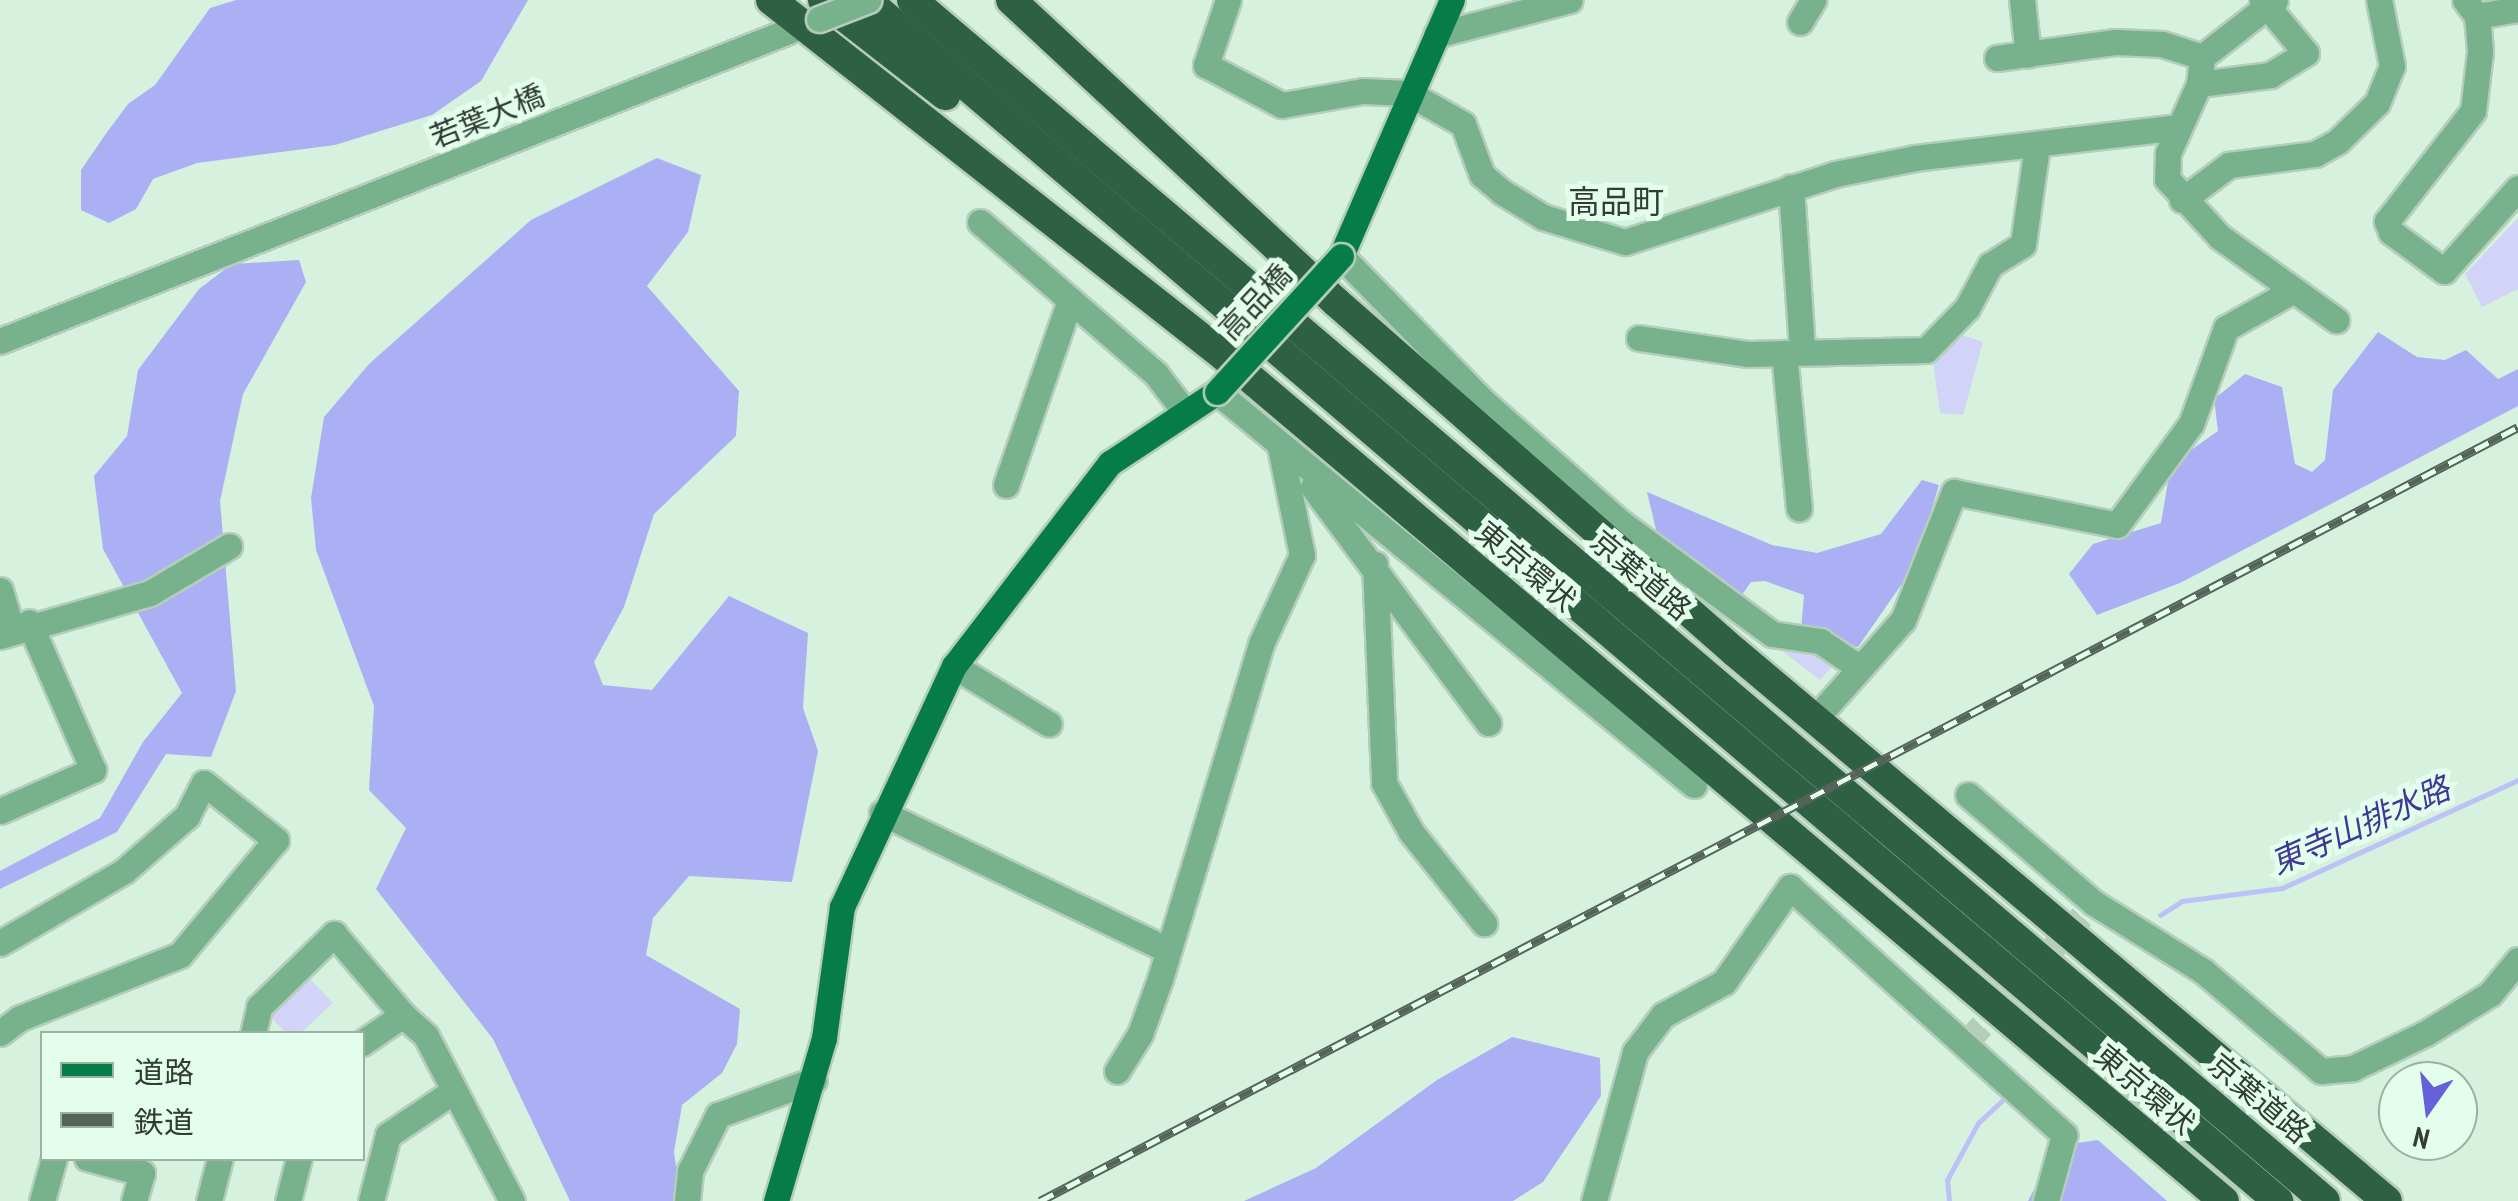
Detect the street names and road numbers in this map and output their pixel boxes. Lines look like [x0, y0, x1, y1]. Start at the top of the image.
street label: 若葉大橋 [425, 77, 549, 155]
street label: 高品橋 [1211, 257, 1299, 347]
street label: 東京環状 [1468, 514, 1584, 618]
street label: 京葉道路 [1583, 523, 1699, 627]
street label: 東京環状 [2087, 1037, 2203, 1141]
street label: 京葉道路 [2201, 1046, 2317, 1150]

